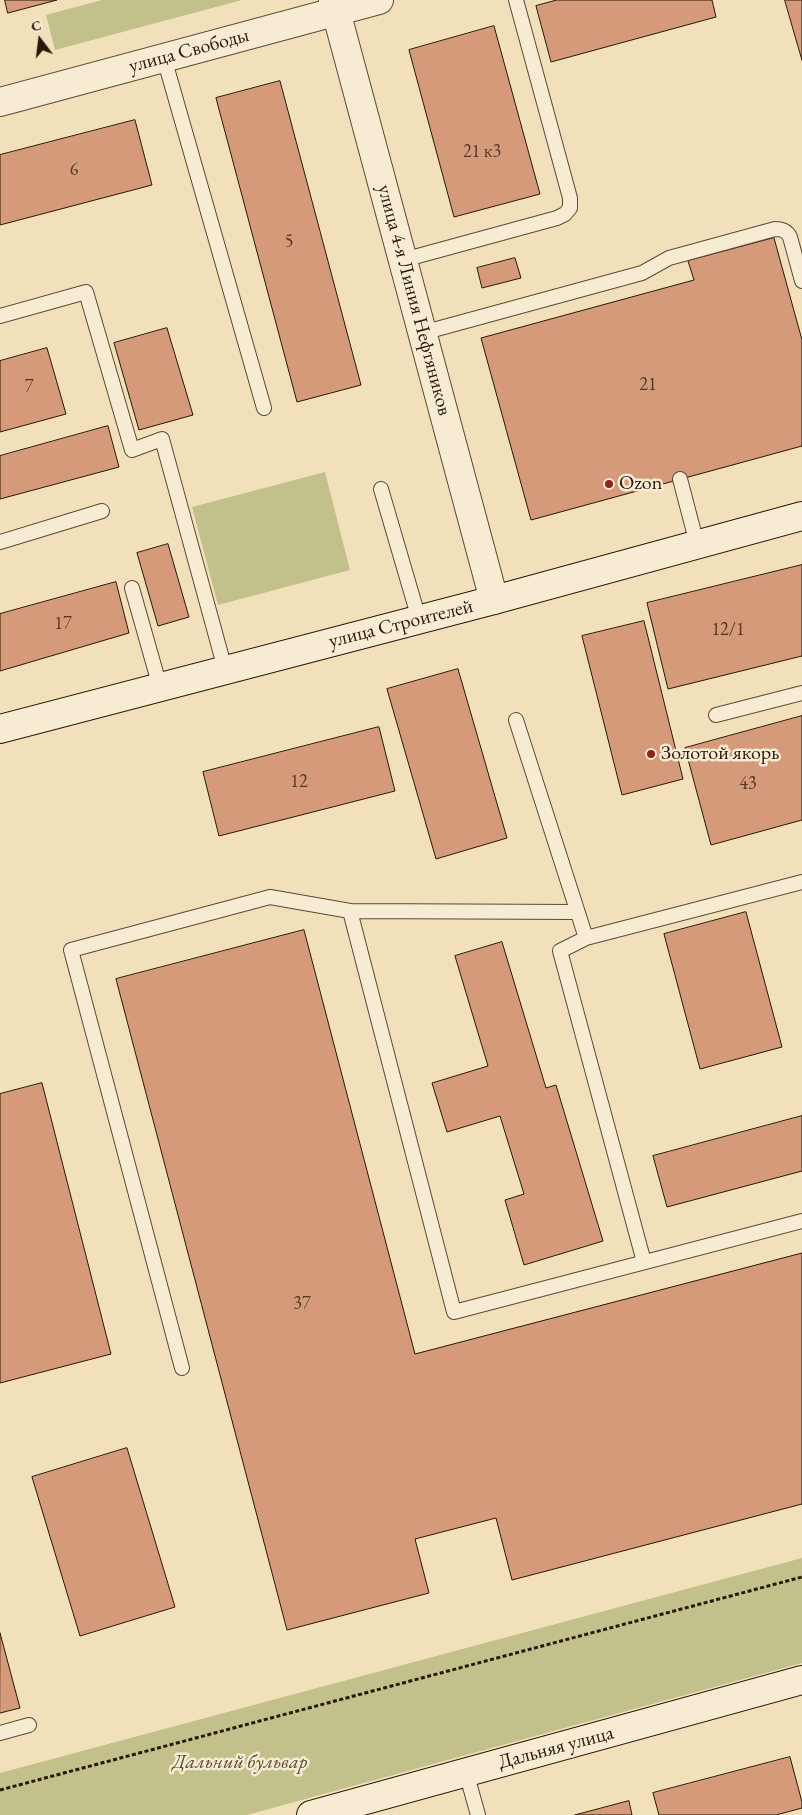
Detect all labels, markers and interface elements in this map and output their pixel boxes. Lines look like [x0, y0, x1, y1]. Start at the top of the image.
north arrow [15, 15, 65, 65]
text: С [29, 16, 43, 35]
street label: улица Свободы [126, 23, 252, 79]
house number: 21 к3 [463, 141, 501, 163]
house number: 6 [70, 159, 78, 181]
street label: улица 4-я Линия Нефтяников [372, 182, 456, 418]
house number: 5 [285, 231, 293, 253]
house number: 21 [639, 374, 657, 396]
house number: 7 [25, 376, 33, 398]
place label: Ozon [619, 472, 662, 496]
marker: Ozon [603, 478, 615, 490]
street label: улица Строителей [326, 594, 476, 654]
house number: 17 [54, 613, 72, 635]
house number: 12/1 [711, 619, 745, 641]
place label: Золотой якорь [661, 742, 779, 766]
marker: Золотой якорь [645, 748, 657, 760]
house number: 12 [290, 771, 308, 793]
house number: 43 [739, 773, 757, 795]
house number: 37 [293, 1293, 311, 1315]
street label: Дальняя улица [496, 1721, 616, 1775]
park label: Дальний бульвар [173, 1751, 307, 1775]

